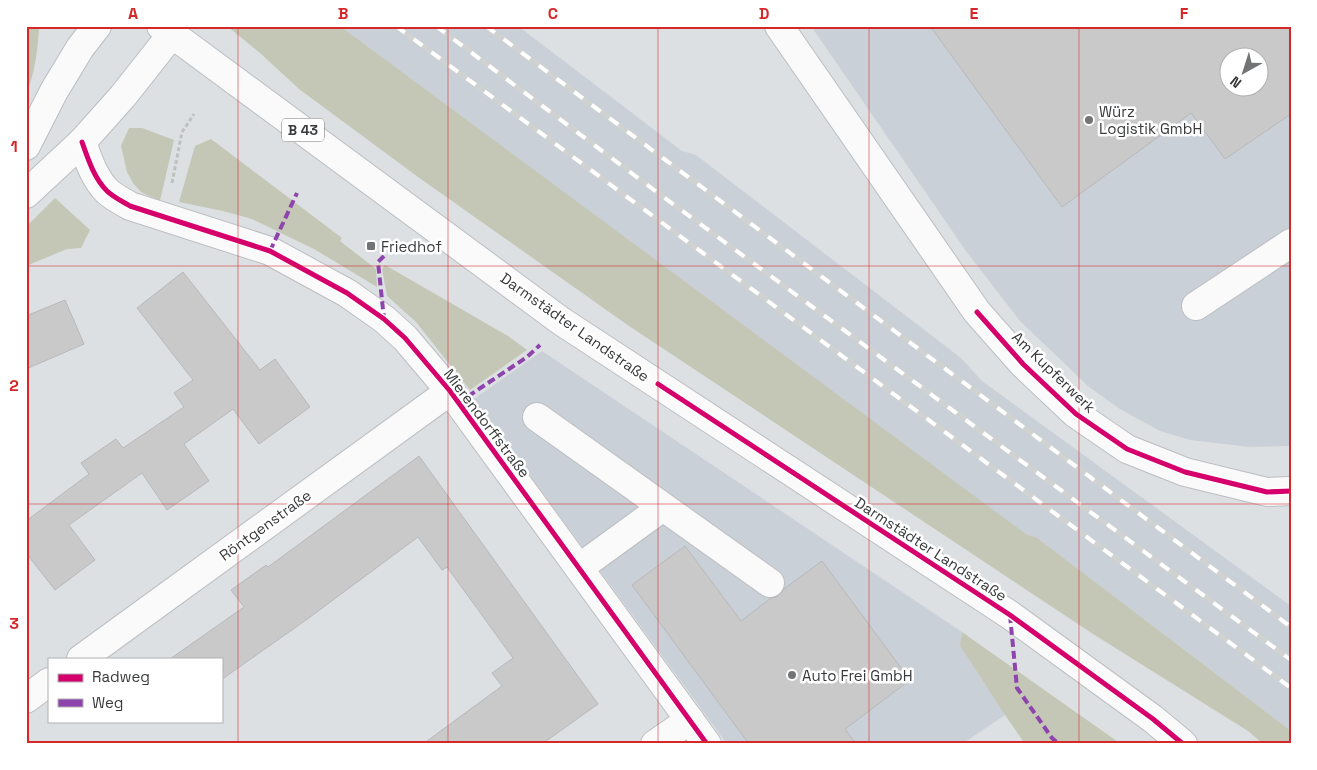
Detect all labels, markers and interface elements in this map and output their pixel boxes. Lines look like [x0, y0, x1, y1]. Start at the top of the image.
text: A [128, 3, 138, 24]
text: B [338, 3, 348, 24]
text: C [548, 3, 558, 24]
text: D [759, 3, 769, 24]
text: E [970, 3, 979, 24]
text: F [1180, 3, 1189, 24]
north arrow [1220, 48, 1270, 98]
text: N [1227, 72, 1245, 92]
place label: Würz Logistik GmbH [1099, 102, 1202, 138]
marker: Würz Logistik GmbH [1083, 114, 1095, 126]
road number: B 43 [282, 118, 324, 142]
text: 1 [10, 136, 18, 157]
place label: Friedhof [381, 237, 442, 256]
marker: Friedhof [365, 240, 377, 252]
street label: Darmstädter Landstraße [497, 268, 653, 386]
street label: Am Kupferwerk [1008, 327, 1100, 417]
street label: Mierendorffstraße [440, 365, 534, 481]
text: 2 [9, 375, 19, 396]
street label: Röntgenstraße [215, 485, 315, 565]
street label: Darmstädter Landstraße [851, 493, 1011, 605]
text: 3 [9, 613, 19, 634]
legend [48, 658, 222, 722]
place label: Auto Frei GmbH [802, 666, 913, 685]
text: Radweg [92, 667, 150, 686]
marker: Auto Frei GmbH [786, 669, 798, 681]
text: Weg [92, 693, 123, 712]

